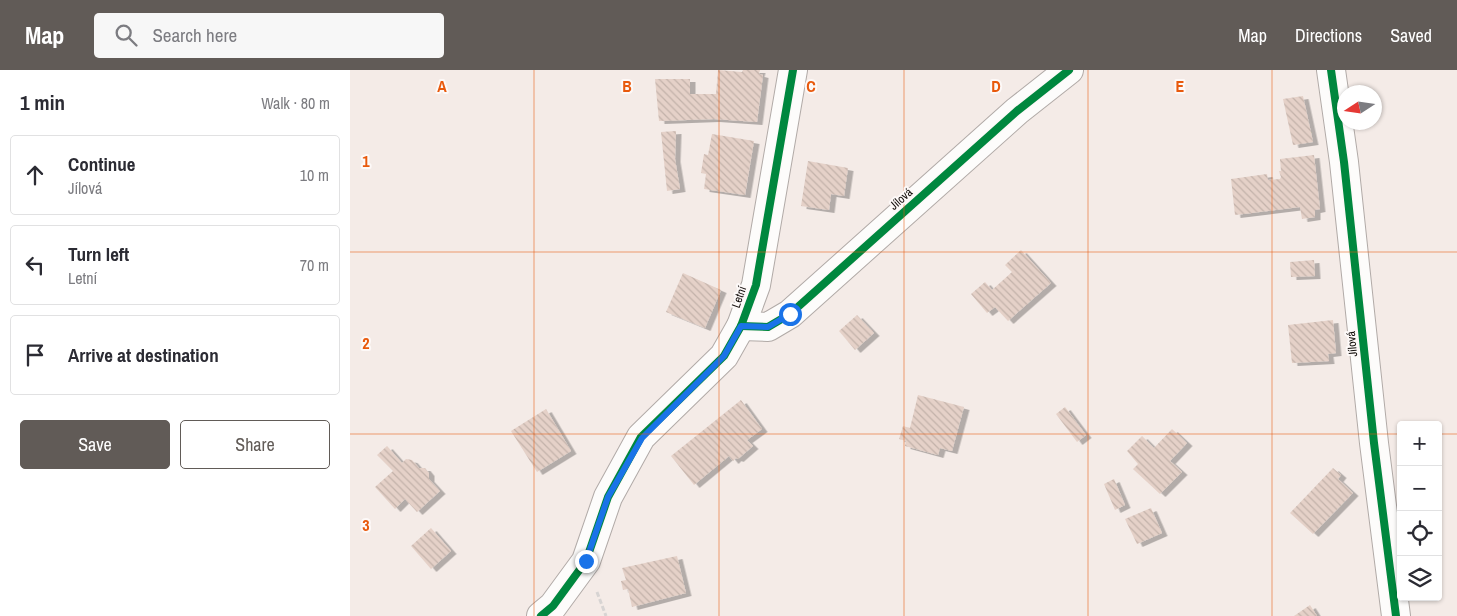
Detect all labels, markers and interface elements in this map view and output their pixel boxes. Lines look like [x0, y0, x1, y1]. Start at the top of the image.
search box [94, 13, 444, 58]
text: Map [25, 19, 64, 51]
icon: search [112, 21, 140, 49]
text: Search here [152, 22, 237, 48]
text: Map [1238, 23, 1267, 48]
text: Directions [1295, 23, 1362, 48]
text: Saved [1390, 23, 1432, 48]
text: A [437, 75, 447, 97]
text: B [622, 75, 632, 97]
text: C [806, 75, 816, 97]
text: D [991, 75, 1001, 97]
text: E [1176, 75, 1185, 97]
north arrow [1337, 85, 1382, 130]
text: 1 min [20, 88, 65, 117]
text: Walk · 80 m [261, 92, 330, 114]
text: 1 [362, 150, 370, 172]
text: Continue [68, 151, 136, 177]
icon: ahead [21, 161, 49, 189]
text: 10 m [300, 164, 329, 186]
text: Jílová [68, 177, 102, 199]
street label: Jílová [886, 184, 916, 214]
text: Turn left [68, 241, 129, 267]
icon: left [21, 251, 49, 279]
text: 70 m [300, 254, 329, 276]
text: Letní [68, 267, 97, 289]
street label: Letní [728, 284, 750, 310]
route start [779, 303, 802, 326]
street label: Jílová [1343, 330, 1361, 358]
text: 2 [362, 332, 370, 354]
icon: arrive [21, 341, 49, 369]
text: Arrive at destination [68, 342, 219, 368]
button: Save [20, 420, 170, 469]
button: Share [180, 420, 330, 469]
map controls [1397, 421, 1442, 601]
button: + [1397, 421, 1442, 466]
button: − [1397, 466, 1442, 511]
button: locate [1397, 511, 1442, 556]
text: 3 [362, 514, 370, 536]
route end [575, 550, 598, 573]
button: layers [1397, 556, 1442, 601]

